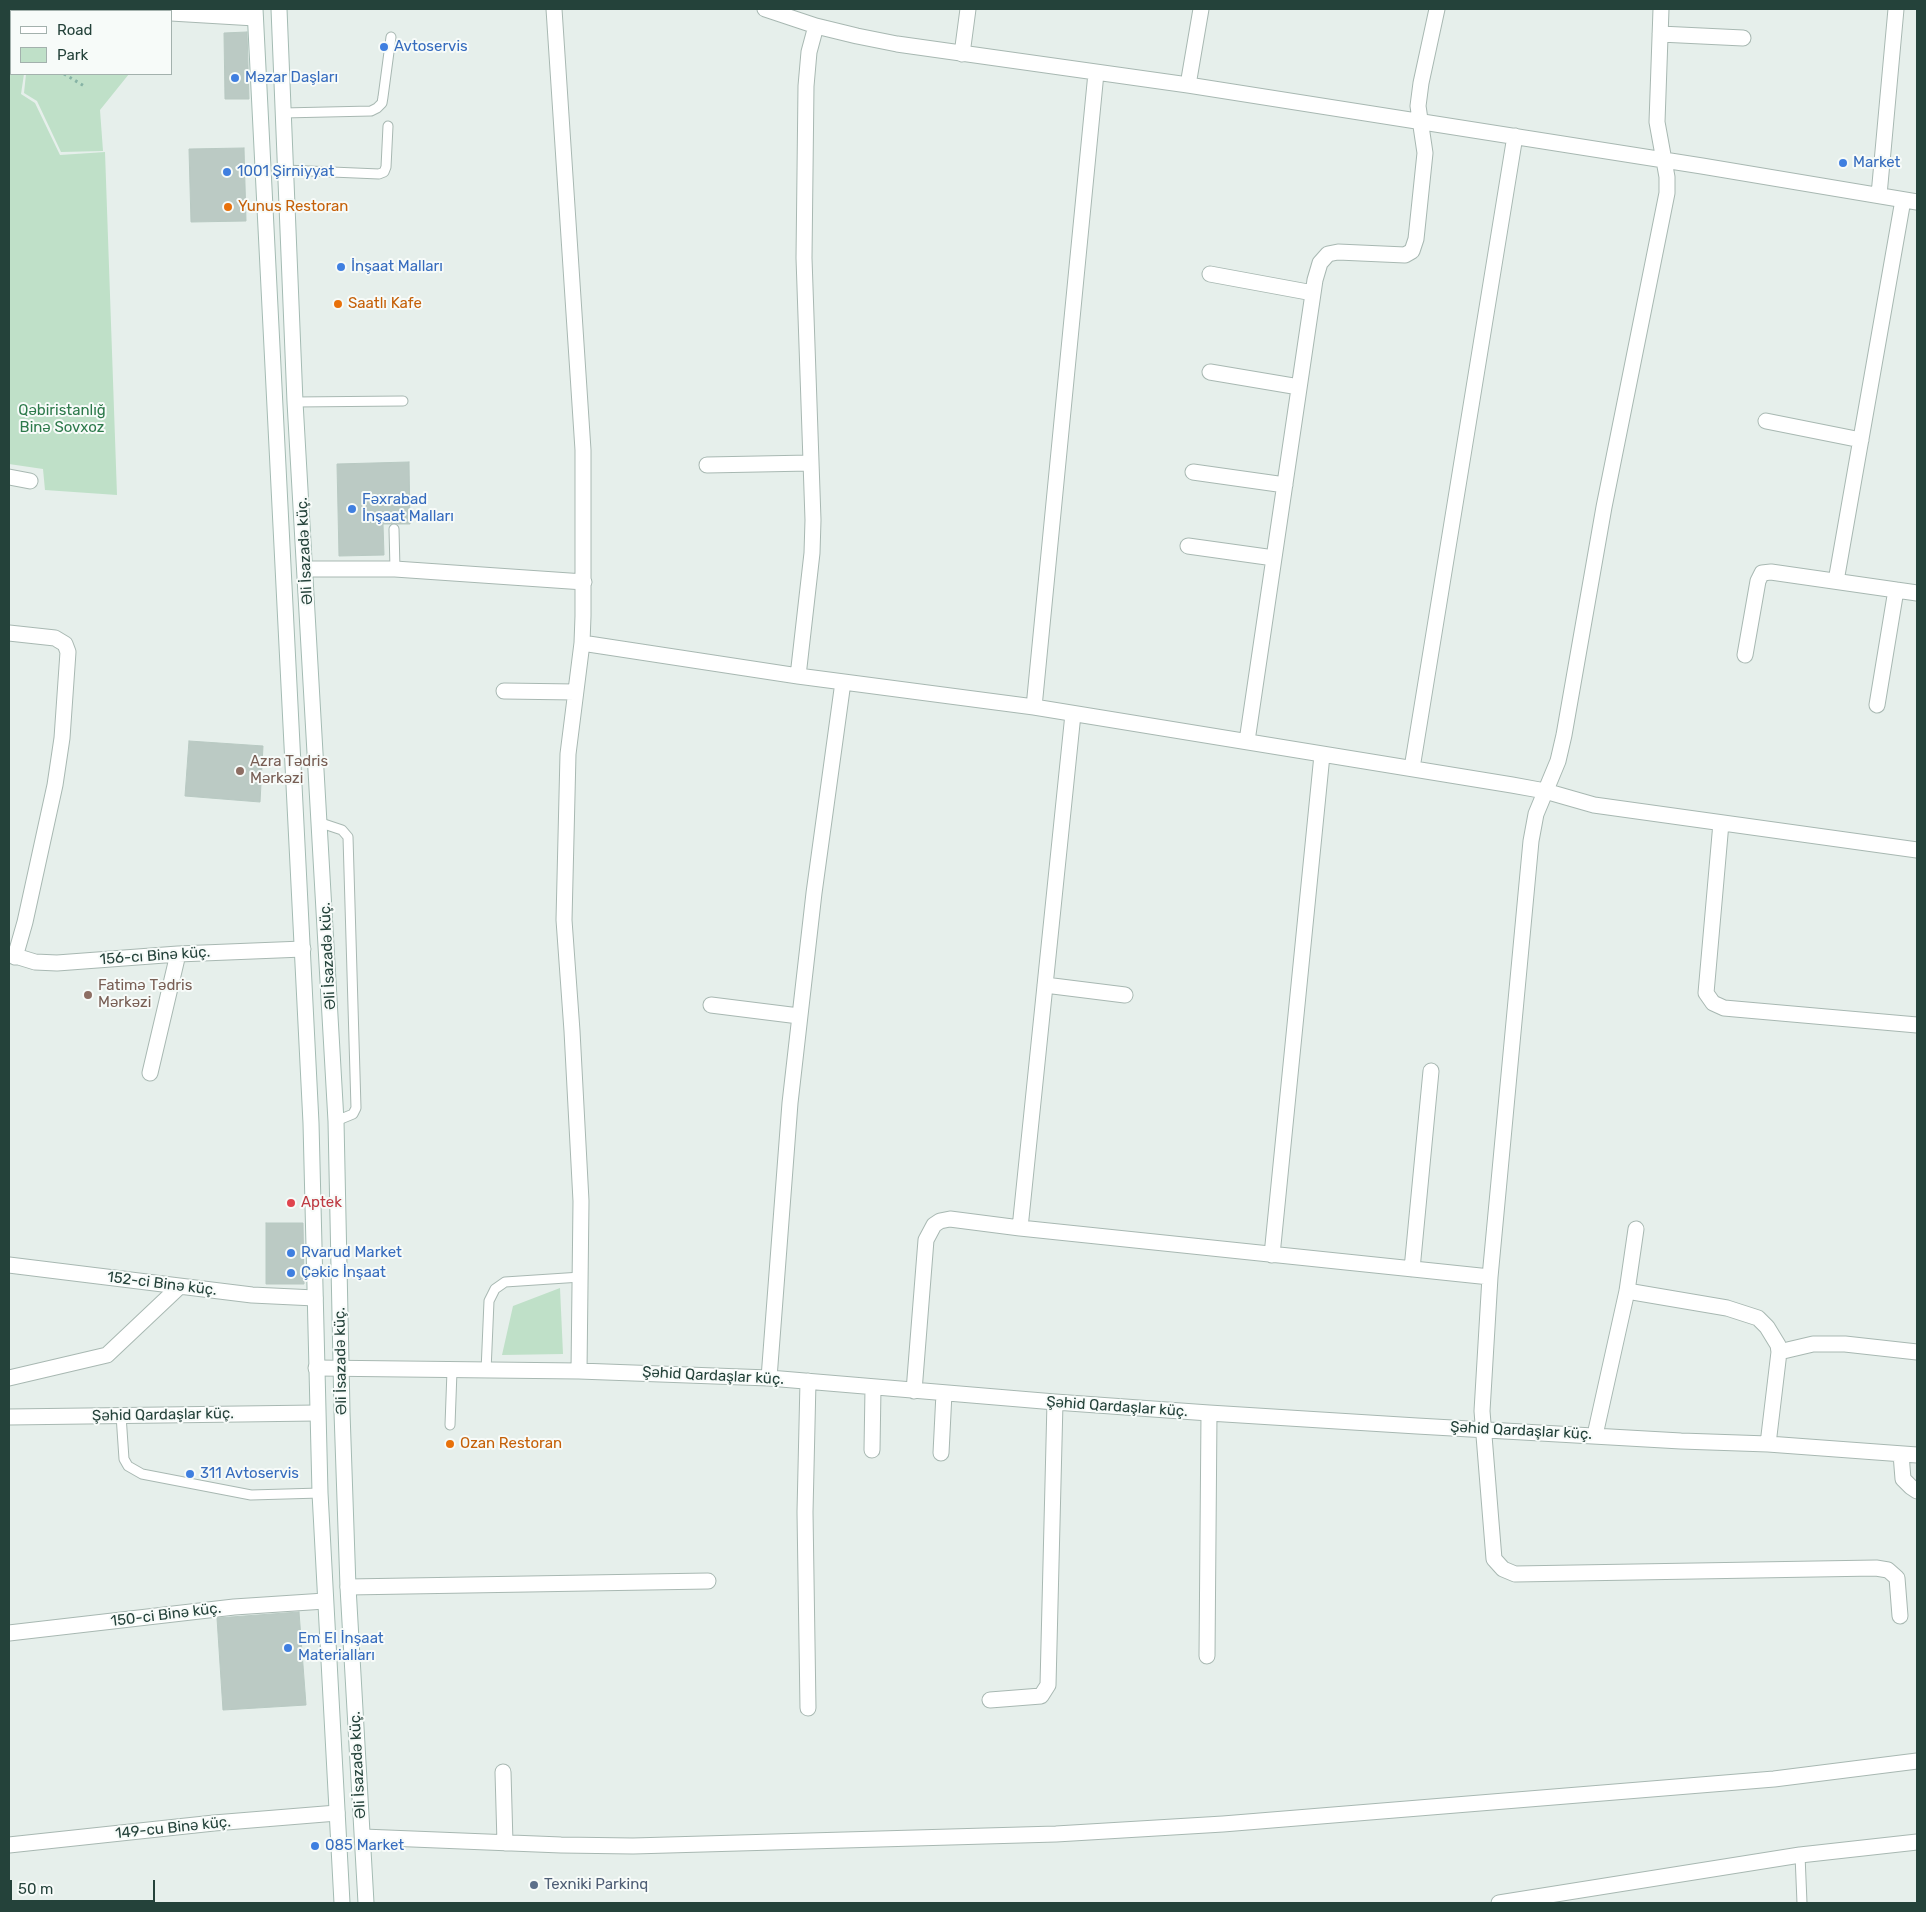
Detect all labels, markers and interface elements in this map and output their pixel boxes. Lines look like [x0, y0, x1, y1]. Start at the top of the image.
legend [10, 10, 172, 75]
text: Road [57, 21, 93, 39]
place label: Avtoservis [394, 38, 468, 56]
marker: Avtoservis [378, 41, 390, 53]
text: Park [57, 46, 88, 64]
place label: Məzar Daşları [245, 69, 338, 87]
marker: Məzar Daşları [229, 72, 241, 84]
place label: Market [1853, 154, 1900, 172]
marker: Market [1837, 157, 1849, 169]
place label: 1001 Şirniyyat [237, 163, 334, 181]
marker: 1001 Şirniyyat [221, 166, 233, 178]
place label: Yunus Restoran [238, 198, 348, 216]
marker: Yunus Restoran [222, 201, 234, 213]
place label: İnşaat Malları [351, 258, 443, 276]
marker: İnşaat Malları [335, 261, 347, 273]
place label: Saatlı Kafe [348, 295, 422, 313]
marker: Saatlı Kafe [332, 298, 344, 310]
park label: Qəbiristanlığ Binə Sovxoz [18, 402, 106, 437]
place label: Fəxrabad İnşaat Malları [362, 491, 454, 526]
street label: Əli İsazadə küç. [293, 497, 317, 605]
marker: Fəxrabad İnşaat Malları [346, 503, 358, 515]
place label: Azra Tədris Mərkəzi [250, 753, 328, 788]
marker: Azra Tədris Mərkəzi [234, 765, 246, 777]
street label: Əli İsazadə küç. [316, 902, 340, 1010]
street label: 156-cı Binə küç. [99, 943, 211, 969]
place label: Fatimə Tədris Mərkəzi [98, 977, 192, 1012]
marker: Fatimə Tədris Mərkəzi [82, 989, 94, 1001]
place label: Aptek [301, 1194, 342, 1212]
marker: Aptek [285, 1197, 297, 1209]
place label: Rvarud Market [301, 1244, 402, 1262]
marker: Rvarud Market [285, 1247, 297, 1259]
place label: Çəkic İnşaat [301, 1264, 386, 1282]
marker: Çəkic İnşaat [285, 1267, 297, 1279]
street label: 152-ci Binə küç. [106, 1268, 218, 1300]
street label: Əli İsazadə küç. [331, 1307, 351, 1415]
street label: Şəhid Qardaşlar küç. [642, 1363, 784, 1389]
street label: Şəhid Qardaşlar küç. [1046, 1393, 1188, 1421]
street label: Şəhid Qardaşlar küç. [92, 1405, 234, 1425]
street label: Şəhid Qardaşlar küç. [1450, 1418, 1592, 1444]
place label: Ozan Restoran [460, 1435, 562, 1453]
marker: Ozan Restoran [444, 1438, 456, 1450]
place label: 311 Avtoservis [200, 1465, 299, 1483]
marker: 311 Avtoservis [184, 1468, 196, 1480]
street label: 150-ci Binə küç. [110, 1599, 222, 1631]
place label: Em El İnşaat Materialları [298, 1630, 384, 1665]
marker: Em El İnşaat Materialları [282, 1642, 294, 1654]
street label: Əli İsazadə küç. [346, 1711, 370, 1819]
street label: 149-cu Binə küç. [114, 1813, 232, 1843]
place label: 085 Market [325, 1837, 404, 1855]
marker: 085 Market [309, 1840, 321, 1852]
scale bar [12, 1870, 158, 1902]
place label: Texniki Parkinq [544, 1876, 648, 1894]
marker: Texniki Parkinq [528, 1879, 540, 1891]
text: 50 m [18, 1880, 53, 1898]

